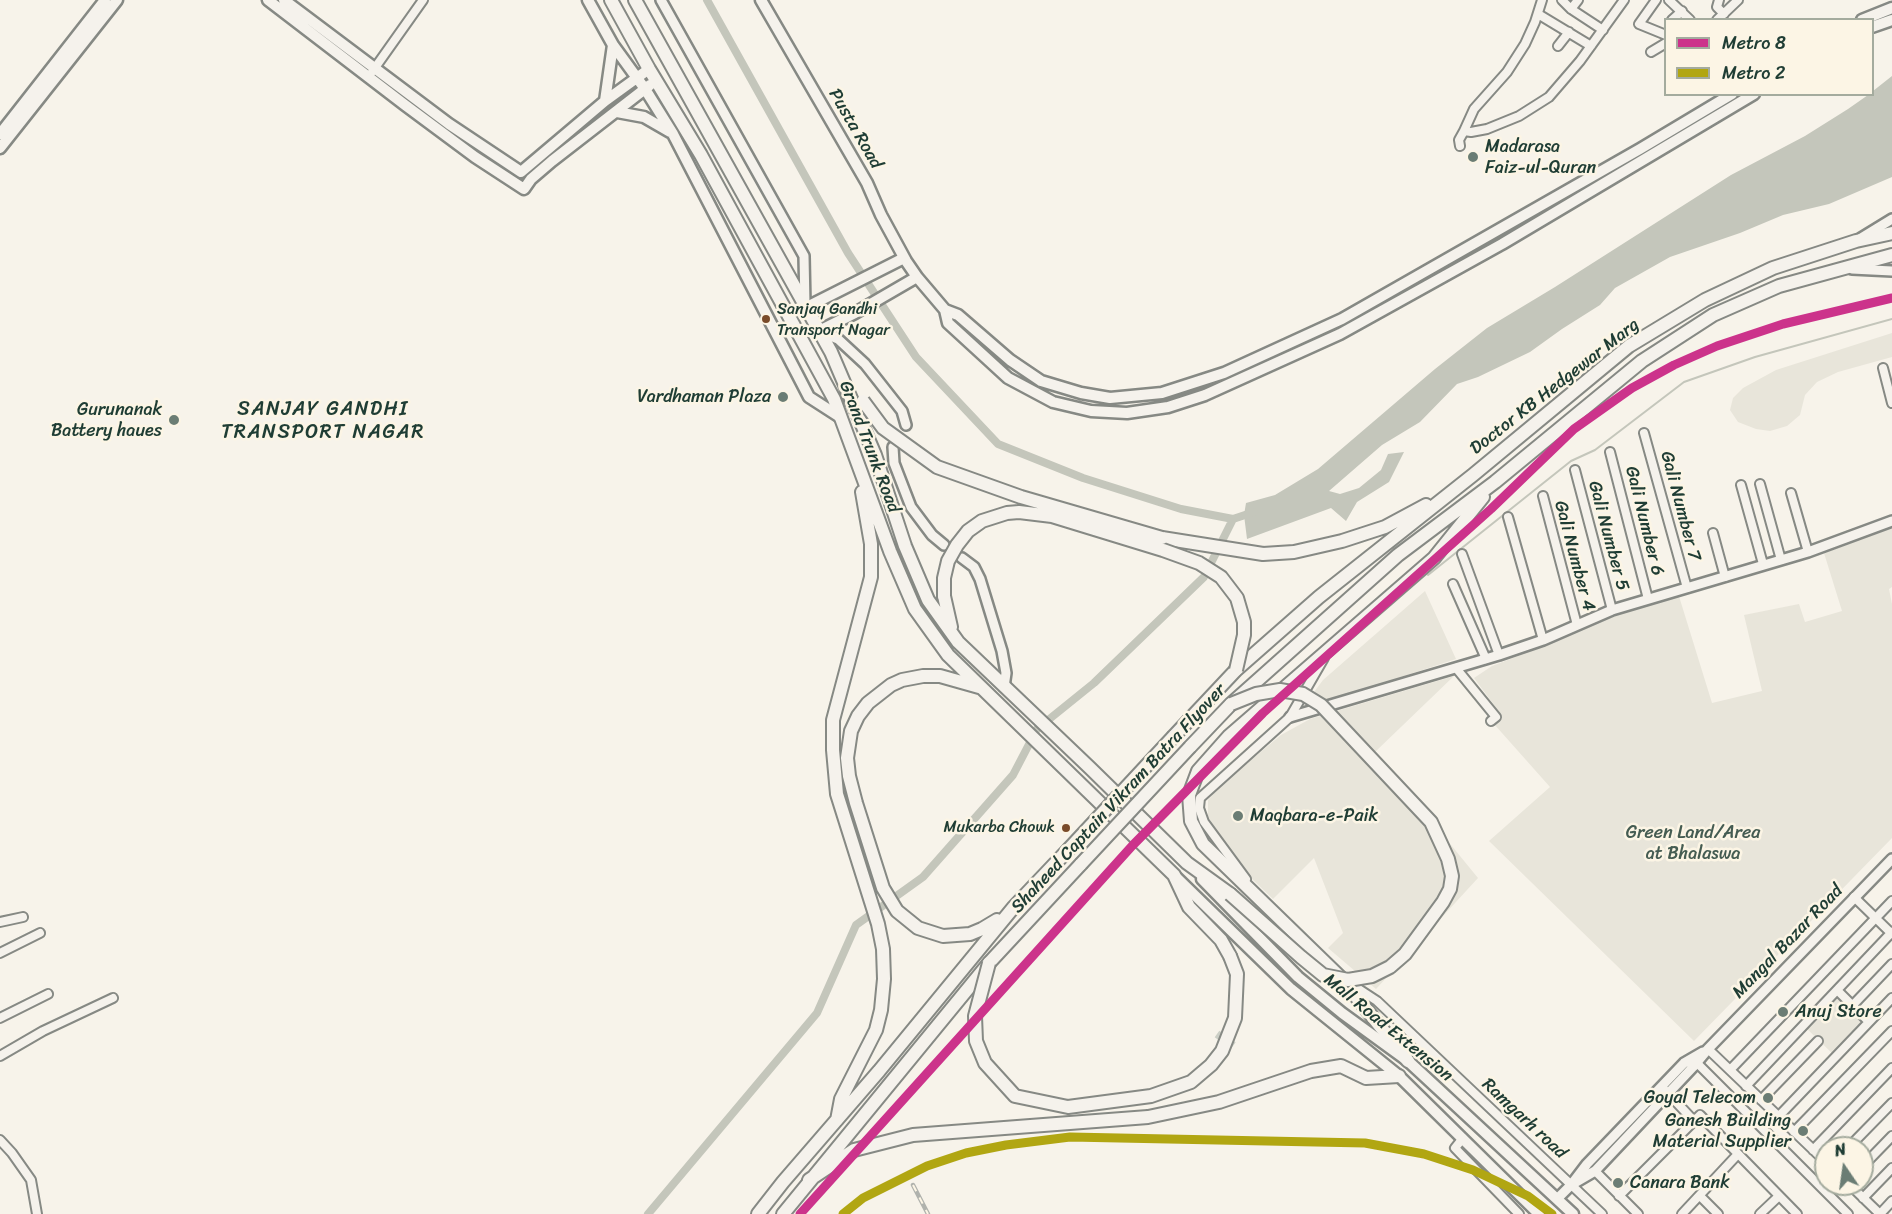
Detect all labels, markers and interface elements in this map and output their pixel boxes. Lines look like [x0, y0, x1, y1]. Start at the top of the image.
legend [1664, 18, 1874, 96]
text: Metro 8 [1722, 27, 1786, 59]
text: Metro 2 [1722, 57, 1785, 89]
street label: Pusta Road [823, 85, 887, 173]
place label: Madarasa Faiz-ul-Quran [1485, 136, 1596, 178]
marker: Madarasa Faiz-ul-Quran [1466, 150, 1480, 164]
place label: Sanjay Gandhi Transport Nagar [777, 300, 890, 338]
marker: Sanjay Gandhi Transport Nagar [760, 313, 772, 325]
street label: Doctor KB Hedgewar Marg [1466, 314, 1644, 460]
street label: Grand Trunk Road [834, 378, 904, 516]
place label: Vardhaman Plaza [637, 386, 771, 408]
marker: Vardhaman Plaza [776, 390, 790, 404]
district label: SANJAY GANDHI TRANSPORT NAGAR [222, 398, 424, 445]
place label: Gurunanak Battery haues [51, 399, 162, 442]
marker: Gurunanak Battery haues [167, 413, 181, 427]
street label: Gali Number 7 [1655, 449, 1705, 563]
street label: Gali Number 6 [1620, 464, 1668, 578]
street label: Gali Number 5 [1583, 479, 1633, 593]
street label: Gali Number 4 [1549, 499, 1599, 613]
street label: Shaheed Captain Vikram Batra Flyover [1007, 680, 1231, 918]
place label: Maqbara-e-Paik [1250, 805, 1378, 827]
marker: Maqbara-e-Paik [1231, 809, 1245, 823]
place label: Mukarba Chowk [943, 818, 1055, 838]
marker: Mukarba Chowk [1060, 822, 1072, 834]
park label: Green Land/Area at Bhalaswa [1626, 822, 1760, 864]
street label: Mangal Bazar Road [1728, 881, 1848, 1003]
street label: Mall Road Extension [1319, 969, 1457, 1087]
place label: Anuj Store [1795, 1001, 1882, 1023]
marker: Anuj Store [1776, 1005, 1790, 1019]
street label: Ramgarh road [1477, 1074, 1571, 1164]
place label: Goyal Telecom [1644, 1087, 1756, 1109]
marker: Goyal Telecom [1761, 1091, 1775, 1105]
place label: Ganesh Building Material Supplier [1653, 1110, 1791, 1152]
marker: Ganesh Building Material Supplier [1796, 1124, 1810, 1138]
text: N [1832, 1135, 1849, 1165]
north arrow [1814, 1136, 1874, 1196]
place label: Canara Bank [1630, 1172, 1730, 1194]
marker: Canara Bank [1611, 1176, 1625, 1190]

